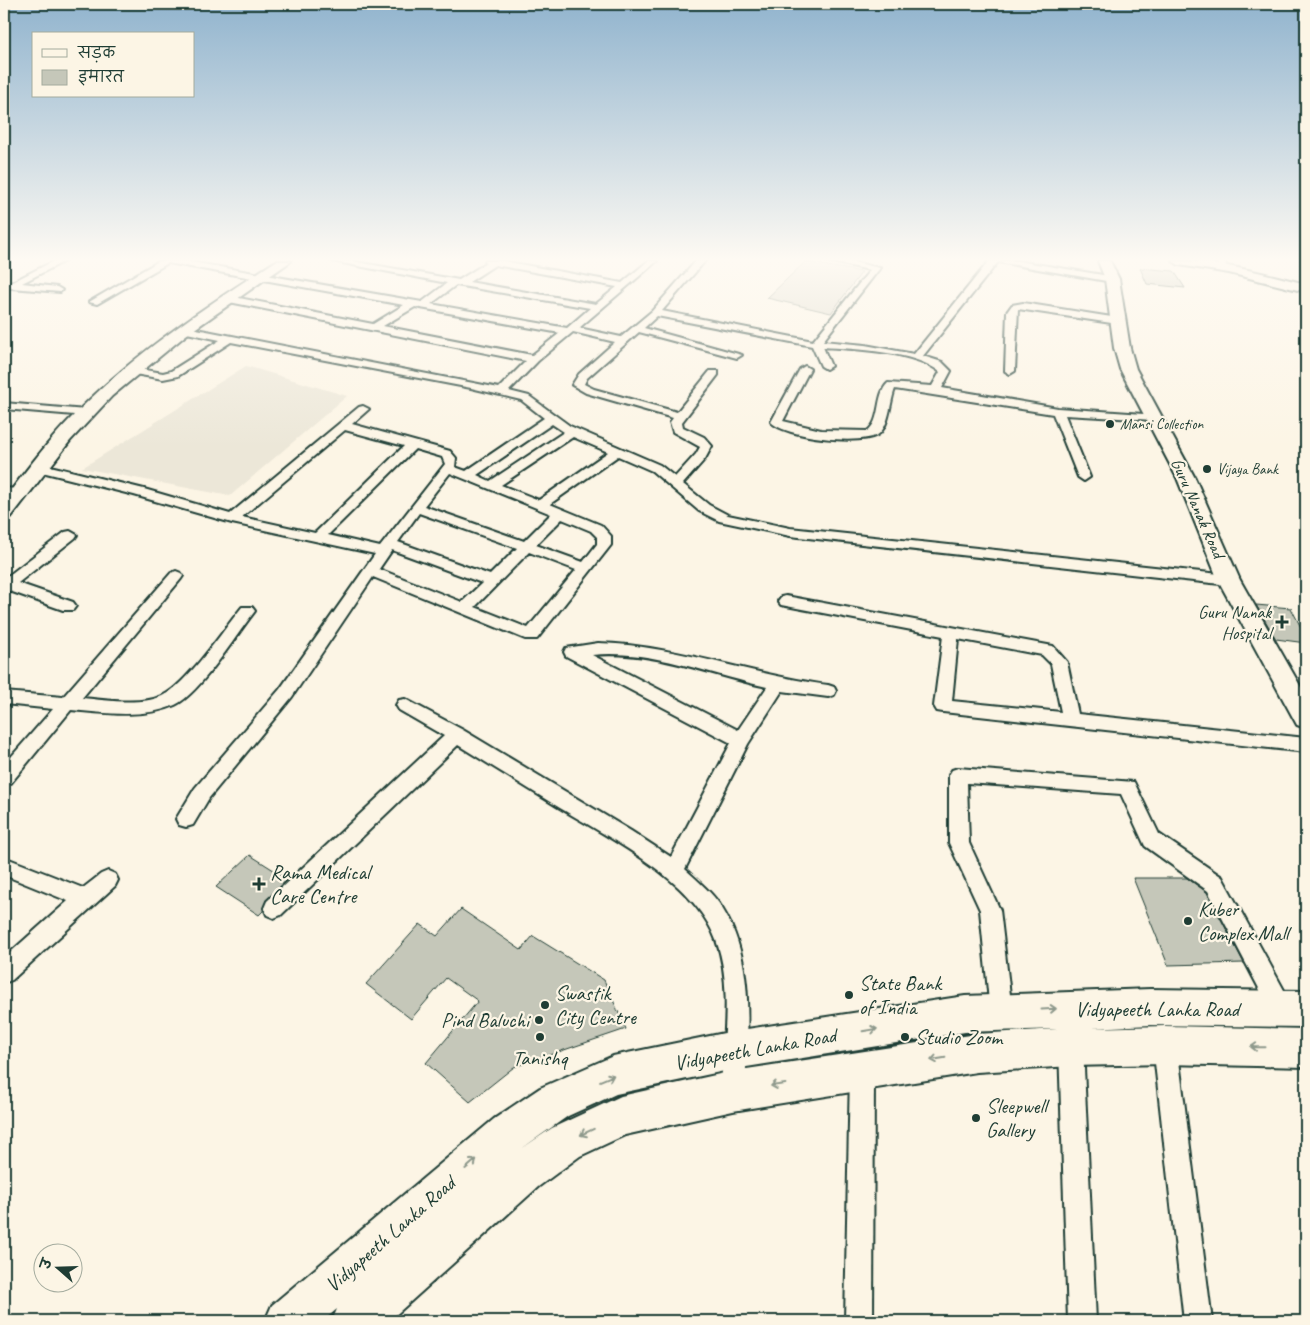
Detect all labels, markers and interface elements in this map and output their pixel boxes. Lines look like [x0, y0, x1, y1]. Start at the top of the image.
legend [32, 32, 195, 98]
text: सड़क [77, 44, 116, 63]
text: इमारत [78, 68, 125, 87]
place label: Mansi Collection [1120, 415, 1204, 434]
marker: Mansi Collection [1104, 418, 1116, 430]
street label: Guru Nanak Road [1166, 455, 1231, 564]
place label: Vijaya Bank [1217, 460, 1279, 479]
marker: Vijaya Bank [1201, 463, 1213, 475]
place label: Guru Nanak Hospital [1198, 601, 1274, 644]
marker: Guru Nanak Hospital [1275, 615, 1289, 629]
place label: Rama Medical Care Centre [270, 859, 373, 909]
marker: Rama Medical Care Centre [252, 877, 266, 891]
place label: Kuber Complex Mall [1198, 896, 1292, 946]
marker: Kuber Complex Mall [1182, 915, 1194, 927]
place label: State Bank of India [859, 970, 943, 1020]
place label: Swastik City Centre [555, 980, 637, 1030]
marker: State Bank of India [843, 989, 855, 1001]
street label: Vidyapeeth Lanka Road [1075, 996, 1243, 1022]
marker: Swastik City Centre [539, 999, 551, 1011]
one-way arrow [1041, 1005, 1057, 1014]
place label: Pind Baluchi [441, 1007, 532, 1033]
marker: Pind Baluchi [533, 1014, 545, 1026]
street label: Vidyapeeth Lanka Road [672, 1021, 842, 1076]
one-way arrow [862, 1024, 878, 1034]
place label: Studio Zoom [915, 1024, 1004, 1050]
marker: Tanishq [534, 1031, 546, 1043]
marker: Studio Zoom [899, 1031, 911, 1043]
one-way arrow [1250, 1042, 1266, 1052]
place label: Tanishq [513, 1045, 569, 1071]
one-way arrow [931, 1055, 947, 1065]
one-way arrow [599, 1072, 614, 1082]
one-way arrow [770, 1080, 786, 1090]
place label: Sleepwell Gallery [986, 1093, 1050, 1143]
marker: Sleepwell Gallery [970, 1112, 982, 1124]
one-way arrow [580, 1128, 595, 1137]
one-way arrow [465, 1159, 478, 1170]
street label: Vidyapeeth Lanka Road [320, 1168, 463, 1298]
north arrow [32, 1242, 82, 1292]
text: उ [36, 1255, 56, 1273]

